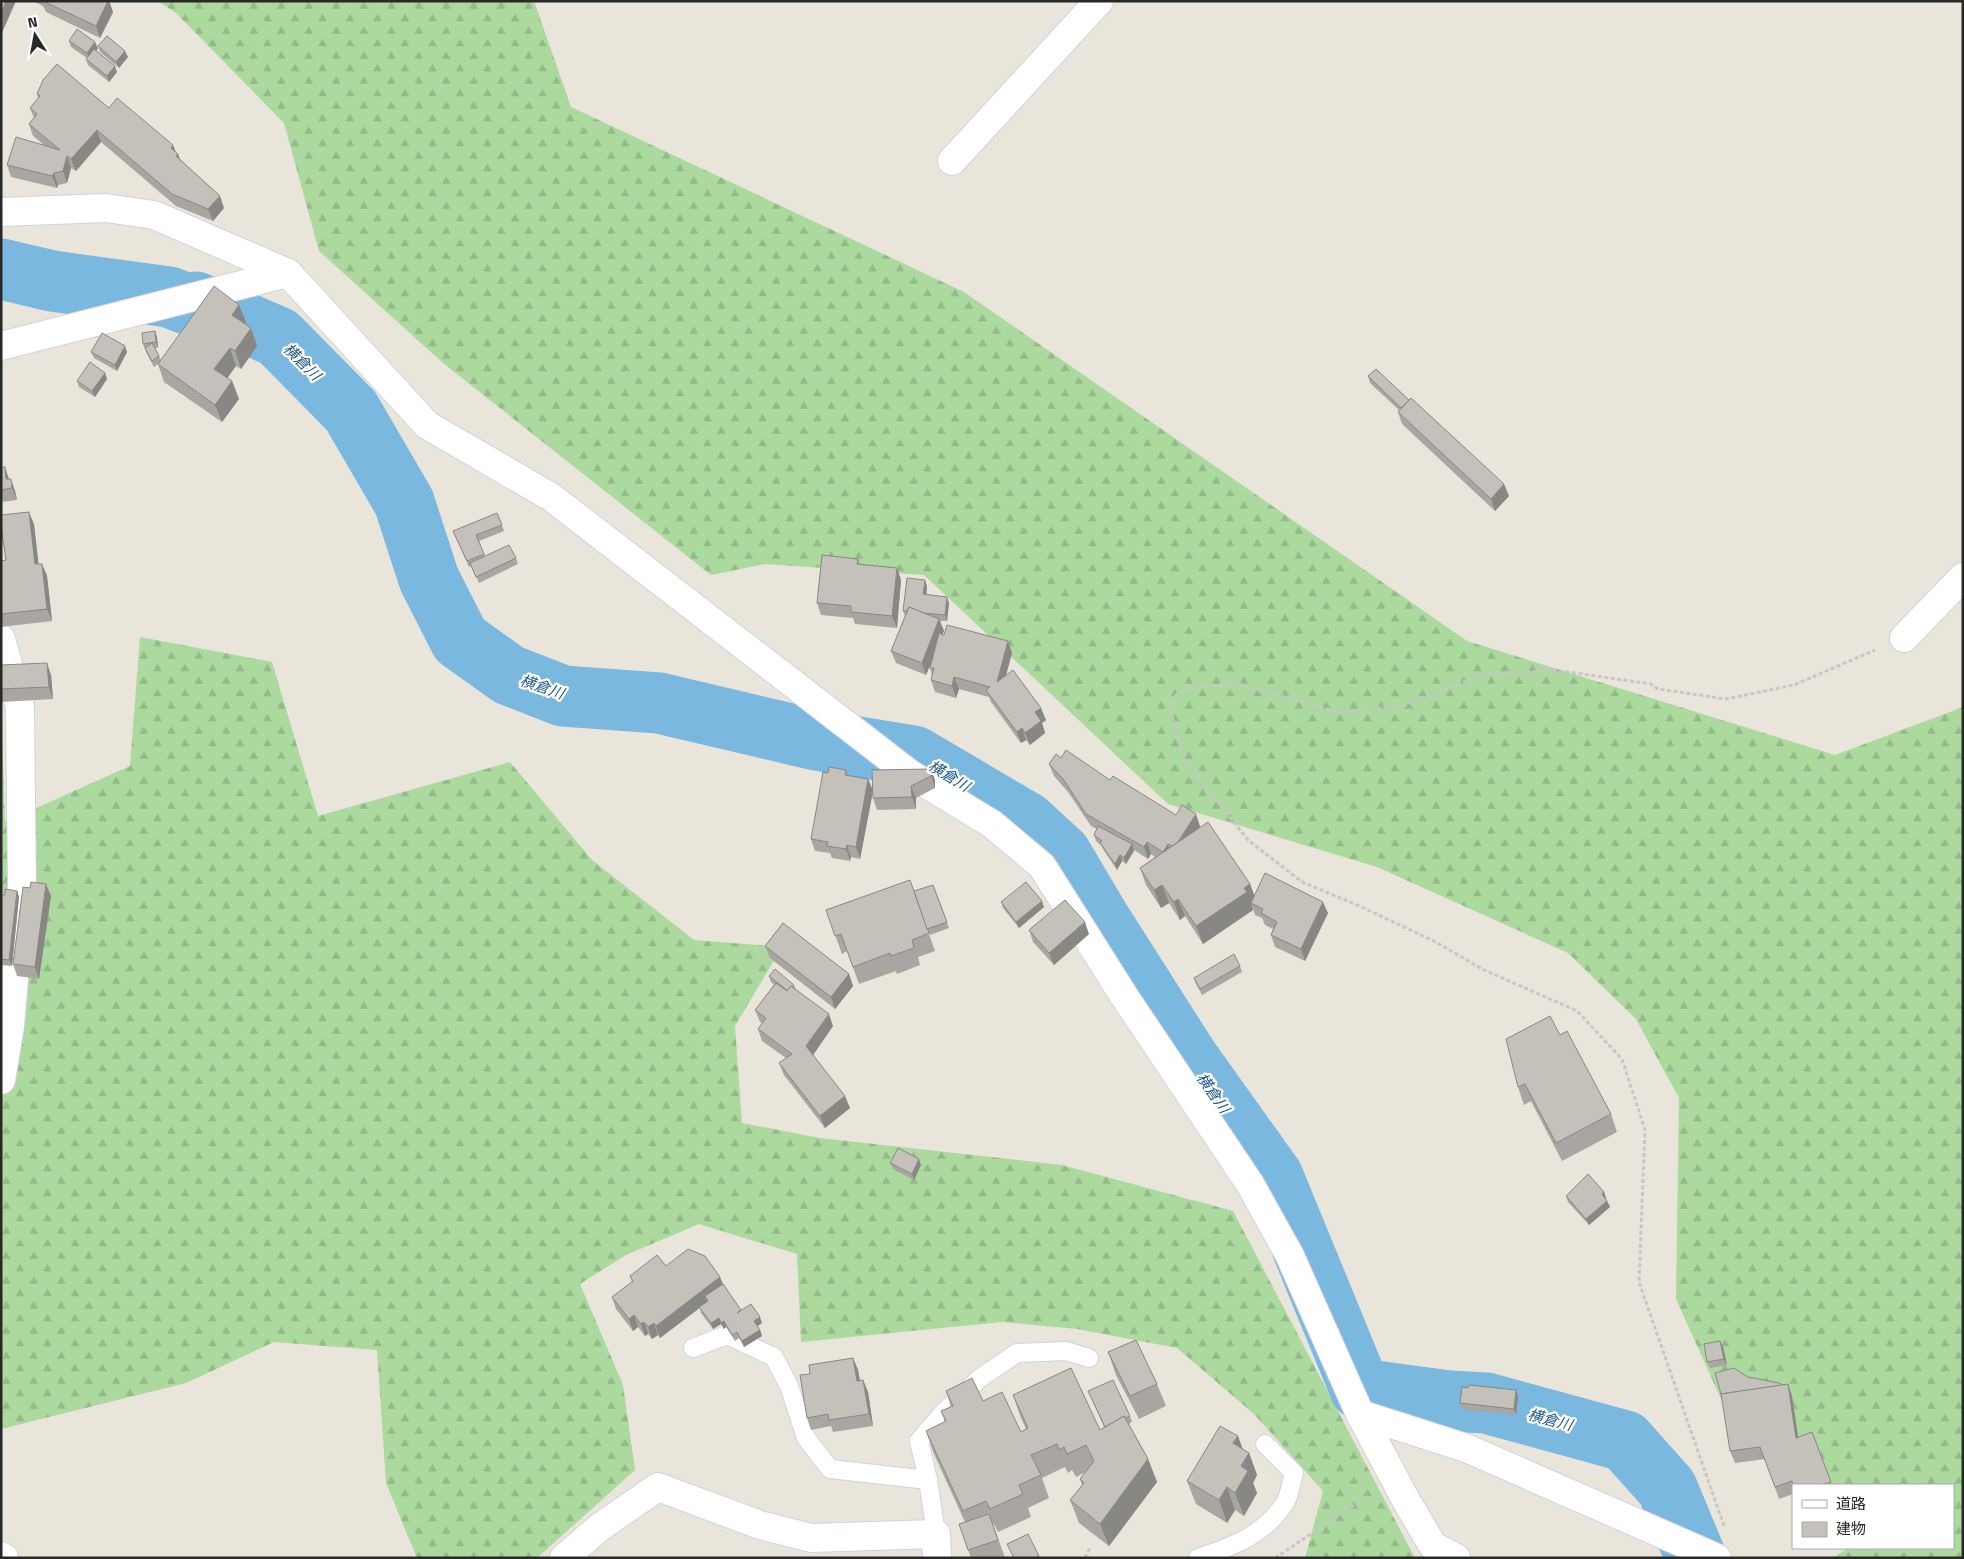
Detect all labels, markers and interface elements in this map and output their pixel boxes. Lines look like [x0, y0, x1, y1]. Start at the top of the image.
north arrow [10, 10, 60, 60]
text: N [26, 11, 39, 33]
water label: 横倉川 [278, 338, 328, 387]
water label: 横倉川 [517, 668, 569, 705]
water label: 横倉川 [924, 754, 976, 798]
water label: 横倉川 [1191, 1068, 1237, 1119]
water label: 横倉川 [1525, 1403, 1577, 1437]
legend [1792, 1484, 1954, 1549]
text: 道路 [1836, 1492, 1866, 1515]
text: 建物 [1836, 1517, 1866, 1540]

